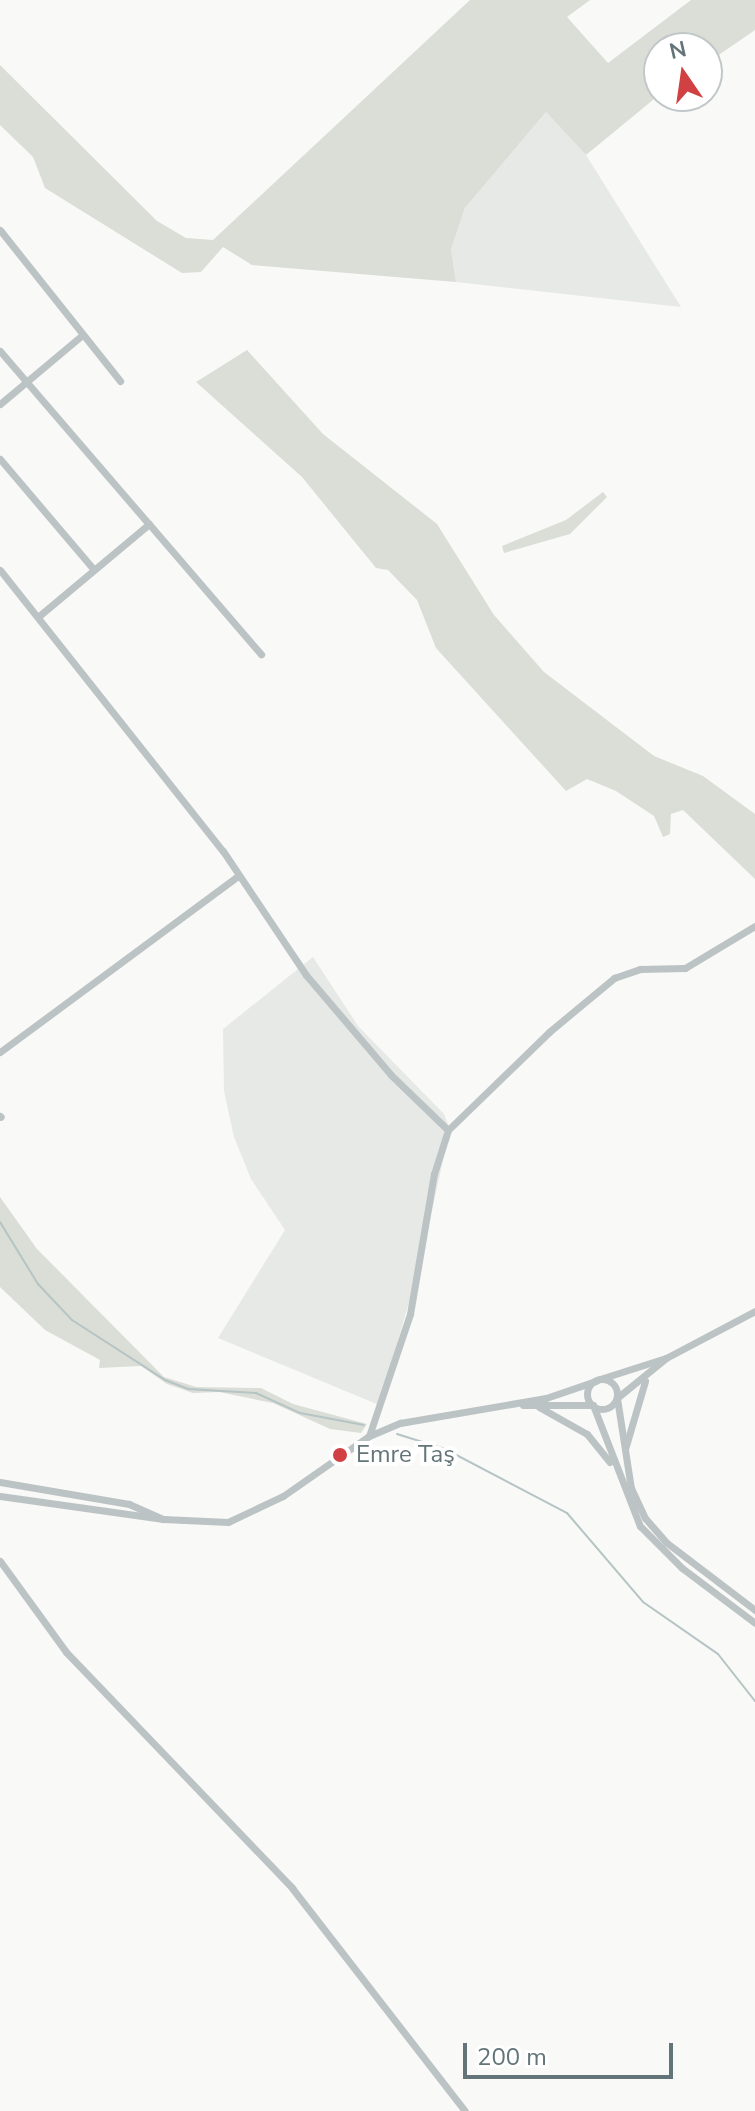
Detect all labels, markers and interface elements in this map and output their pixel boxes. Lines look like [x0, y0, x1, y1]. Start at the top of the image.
north arrow [643, 32, 723, 112]
text: N [667, 34, 689, 67]
place label: Emre Taş [356, 1441, 455, 1469]
marker: Emre Taş [331, 1446, 349, 1464]
scale bar [467, 2027, 677, 2077]
text: 200 m [477, 2041, 547, 2073]

